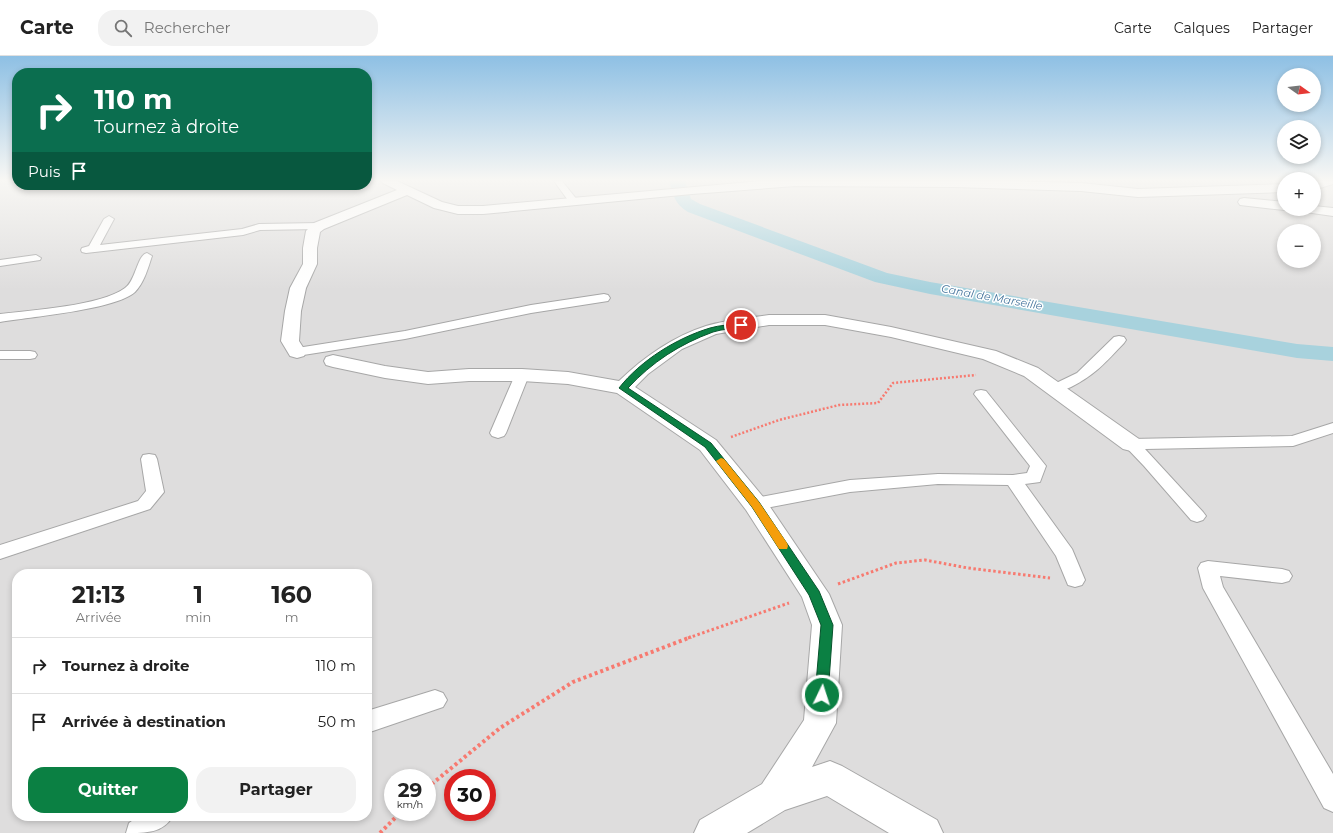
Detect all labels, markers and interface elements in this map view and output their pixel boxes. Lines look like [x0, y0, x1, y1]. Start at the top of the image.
search box [98, 10, 378, 46]
text: Carte [20, 16, 74, 39]
icon: search [112, 17, 134, 39]
text: Rechercher [144, 18, 231, 37]
text: Carte [1114, 19, 1152, 37]
text: Calques [1174, 19, 1230, 37]
text: Partager [1252, 19, 1313, 37]
north arrow [1277, 68, 1321, 112]
map controls [1277, 68, 1321, 268]
text: 110 m [94, 82, 172, 116]
icon: right [28, 84, 80, 136]
text: Tournez à droite [94, 116, 239, 138]
button: layers [1277, 120, 1321, 164]
icon: arrive [68, 160, 90, 182]
text: Puis [28, 162, 60, 181]
button: + [1277, 172, 1321, 216]
button: − [1277, 224, 1321, 268]
water label: Canal de Marseille [940, 281, 1044, 313]
pin [724, 308, 758, 342]
icon: arrive [730, 314, 752, 336]
text: 21:13 [72, 580, 125, 609]
text: 1 [194, 580, 203, 609]
text: 160 [271, 580, 312, 609]
text: Arrivée [76, 609, 121, 625]
text: min [185, 609, 211, 625]
text: m [285, 609, 299, 625]
icon: right [28, 655, 50, 677]
text: Tournez à droite [62, 656, 190, 675]
text: 110 m [315, 656, 356, 675]
position arrow [801, 674, 843, 716]
icon: arrive [28, 711, 50, 733]
text: Arrivée à destination [62, 712, 226, 731]
text: 50 m [318, 712, 356, 731]
button: Quitter [28, 767, 188, 813]
button: Partager [196, 767, 356, 813]
speed limit sign: 30 [444, 769, 496, 821]
text: 29 [398, 778, 422, 802]
text: km/h [397, 798, 423, 811]

